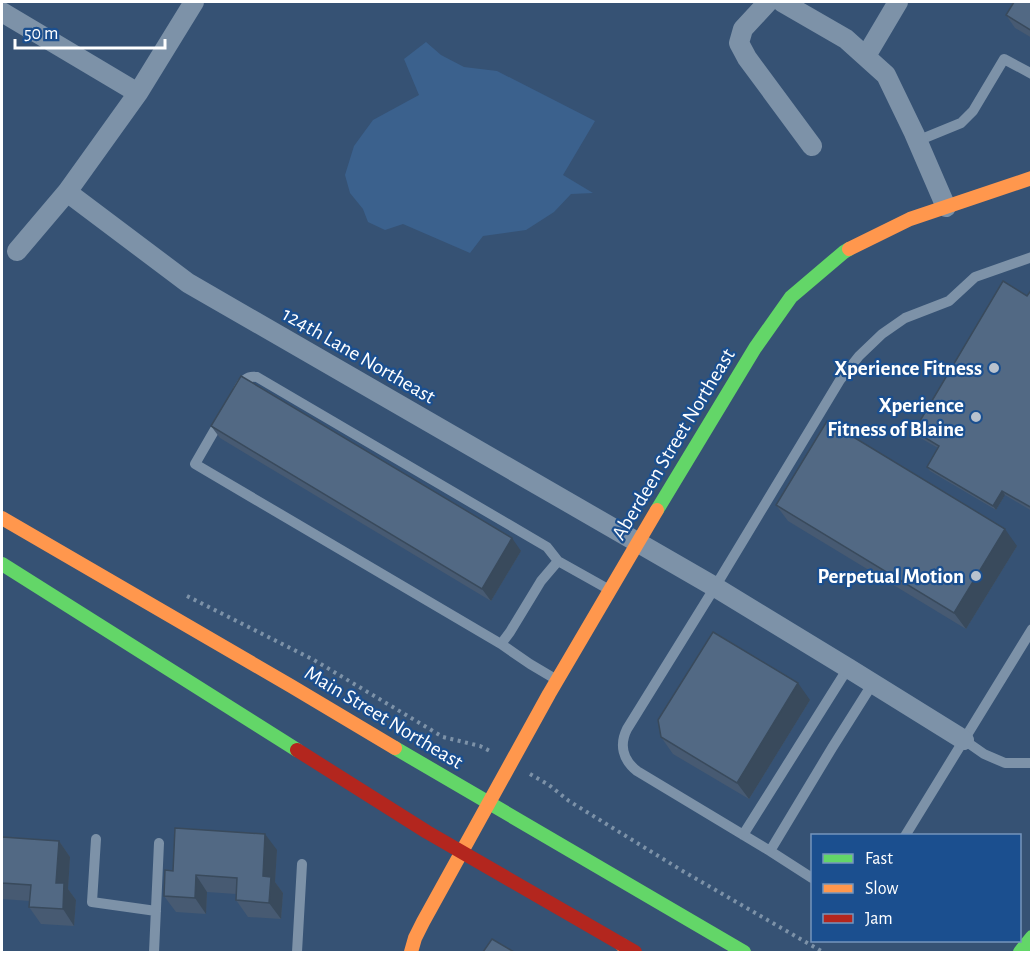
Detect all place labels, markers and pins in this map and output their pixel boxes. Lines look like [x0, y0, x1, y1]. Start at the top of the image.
place label: Xperience Fitness [834, 358, 982, 379]
marker: Xperience Fitness [987, 361, 1001, 375]
place label: Xperience Fitness of Blaine [827, 395, 964, 440]
marker: Xperience Fitness of Blaine [969, 410, 983, 424]
place label: Perpetual Motion [817, 566, 964, 587]
marker: Perpetual Motion [969, 569, 983, 583]

